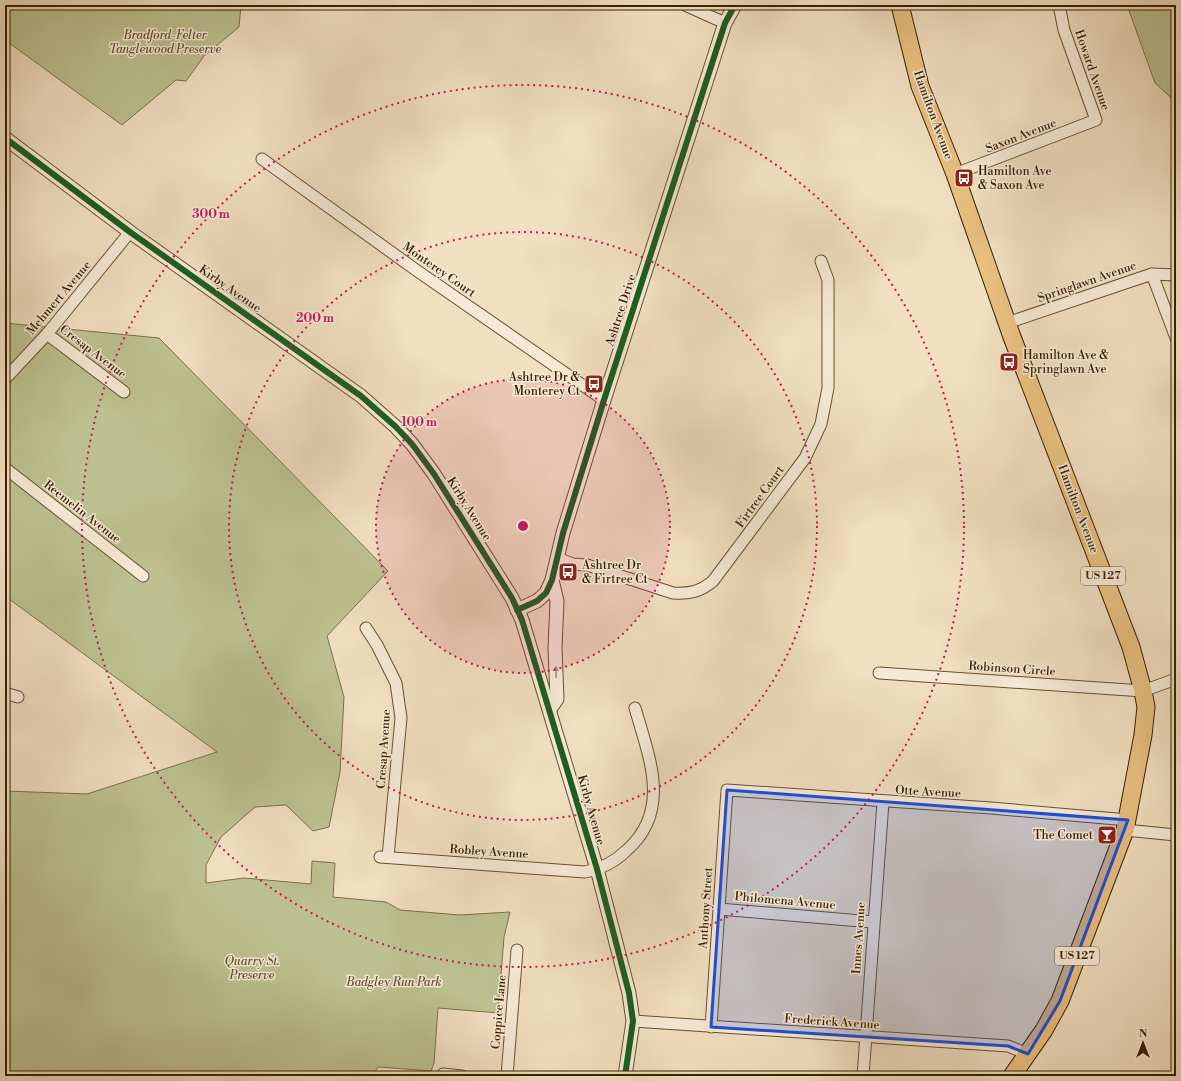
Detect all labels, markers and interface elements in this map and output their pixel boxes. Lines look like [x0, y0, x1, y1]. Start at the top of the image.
park label: Bradford-Felter Tanglewood Preserve [109, 28, 221, 57]
street label: Howard Avenue [1071, 28, 1113, 112]
street label: Hamilton Avenue [910, 68, 956, 162]
street label: Saxon Avenue [983, 116, 1059, 156]
place label: Hamilton Ave & Saxon Ave [978, 164, 1052, 193]
bus stop icon: Hamilton Ave & Saxon Ave [953, 167, 975, 189]
text: 300 m [192, 207, 230, 222]
street label: Monterey Court [400, 239, 479, 301]
street label: Mehmert Avenue [24, 258, 94, 338]
street label: Springlawn Avenue [1036, 258, 1138, 306]
street label: Kirby Avenue [196, 262, 264, 316]
street label: Ashtree Drive [602, 272, 640, 349]
text: 200 m [296, 311, 334, 326]
street label: Cresap Avenue [57, 322, 129, 382]
place label: Hamilton Ave & Springlawn Ave [1023, 348, 1109, 377]
bus stop icon: Hamilton Ave & Springlawn Ave [998, 351, 1020, 373]
place label: Ashtree Dr & Monterey Ct [508, 370, 581, 399]
bus stop icon: Ashtree Dr & Monterey Ct [583, 373, 605, 395]
text: 100 m [401, 415, 437, 430]
street label: Firtree Court [733, 463, 788, 531]
street label: Hamilton Avenue [1054, 463, 1102, 555]
street label: Kirby Avenue [443, 474, 495, 544]
street label: Reemelin Avenue [41, 477, 123, 547]
centre of rings [516, 519, 530, 533]
place label: Ashtree Dr & Firtree Ct [581, 558, 648, 587]
bus stop icon: Ashtree Dr & Firtree Ct [557, 561, 579, 583]
road number: US 127 [1081, 567, 1125, 585]
street label: Robinson Circle [968, 658, 1056, 680]
one-way arrow [553, 665, 559, 678]
street label: Cresap Avenue [374, 709, 394, 789]
street label: Kirby Avenue [574, 773, 608, 847]
street label: Otte Avenue [895, 783, 961, 801]
bar icon: The Comet [1096, 824, 1118, 846]
place label: The Comet [1033, 828, 1094, 843]
street label: Robley Avenue [449, 842, 529, 862]
street label: Anthony Street [696, 866, 716, 950]
street label: Philomena Avenue [734, 889, 836, 913]
street label: Innes Avenue [849, 901, 869, 975]
road number: US 127 [1055, 947, 1099, 965]
park label: Quarry St. Preserve [225, 954, 279, 983]
street label: Coppice Lane [488, 974, 510, 1050]
park label: Badgley Run Park [345, 975, 442, 990]
street label: Frederick Avenue [784, 1011, 880, 1033]
north arrow [1123, 1023, 1163, 1063]
text: N [1139, 1027, 1148, 1041]

